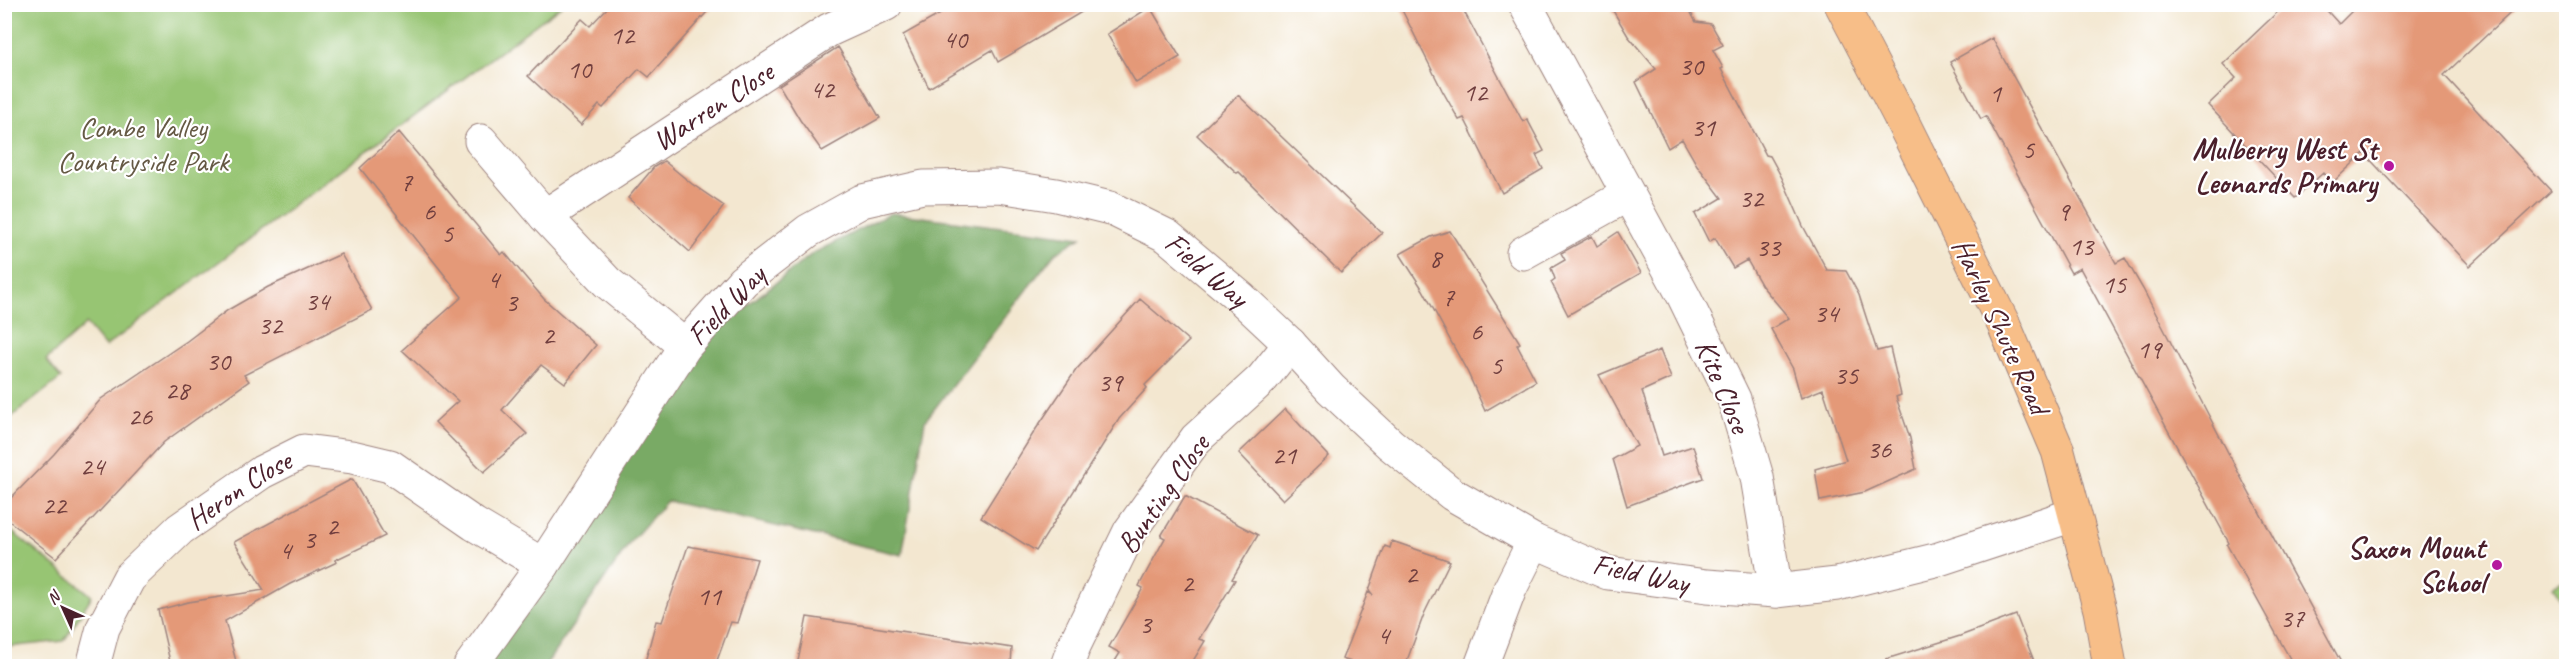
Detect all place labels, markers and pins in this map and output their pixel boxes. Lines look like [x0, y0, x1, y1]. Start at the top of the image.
place label: Mulberry West St Leonards Primary [2192, 130, 2380, 203]
marker: Mulberry West St Leonards Primary [2382, 159, 2396, 173]
place label: Saxon Mount School [2347, 529, 2491, 601]
marker: Saxon Mount School [2490, 558, 2504, 572]

